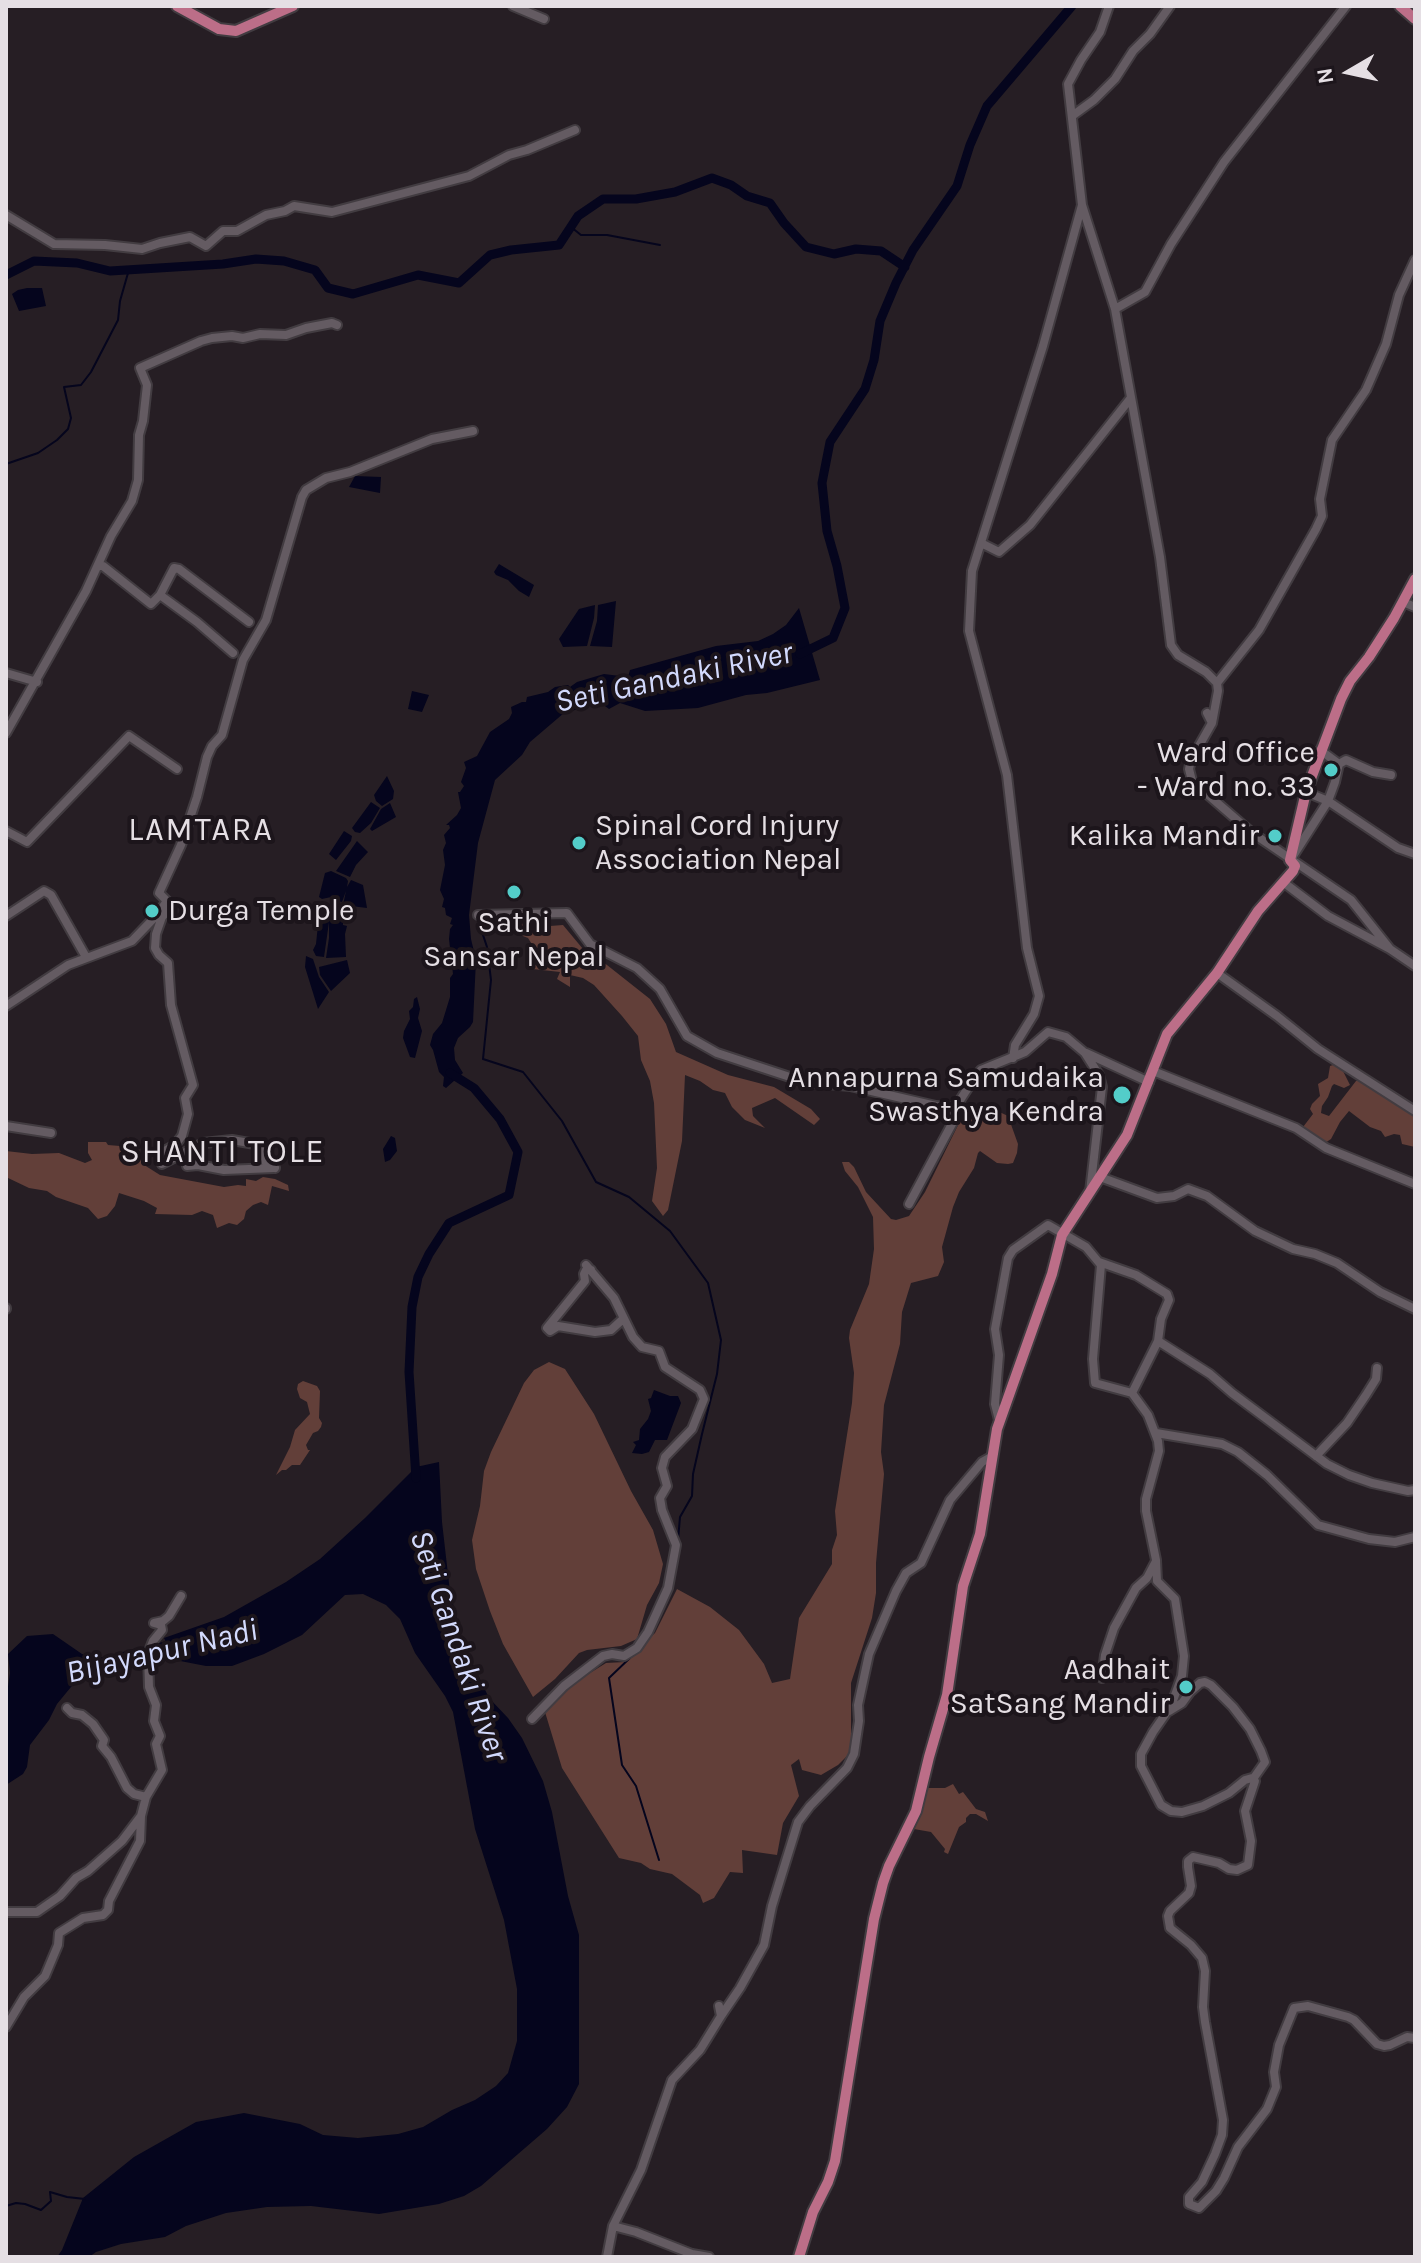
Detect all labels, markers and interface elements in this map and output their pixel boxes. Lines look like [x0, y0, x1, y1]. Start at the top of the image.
north arrow [1309, 32, 1389, 112]
text: N [1311, 66, 1339, 86]
water label: Seti Gandaki River [552, 634, 796, 722]
place label: Ward Office - Ward no. 33 [1137, 735, 1315, 806]
marker: Ward Office - Ward no. 33 [1322, 761, 1340, 779]
place label: Spinal Cord Injury Association Nepal [595, 808, 841, 878]
district label: LAMTARA [128, 812, 274, 850]
place label: Kalika Mandir [1069, 818, 1259, 854]
marker: Kalika Mandir [1266, 827, 1284, 845]
marker: Spinal Cord Injury Association Nepal [570, 834, 588, 852]
marker: Sathi Sansar Nepal [505, 883, 523, 901]
place label: Durga Temple [168, 893, 354, 929]
marker: Durga Temple [143, 902, 161, 920]
place label: Sathi Sansar Nepal [423, 905, 605, 976]
place label: Annapurna Samudaika Swasthya Kendra [788, 1060, 1104, 1130]
marker: Annapurna Samudaika Swasthya Kendra [1111, 1084, 1133, 1106]
district label: SHANTI TOLE [120, 1134, 326, 1172]
water label: Seti Gandaki River [400, 1525, 516, 1767]
water label: Bijayapur Nadi [62, 1611, 262, 1693]
place label: Aadhait SatSang Mandir [950, 1652, 1170, 1722]
marker: Aadhait SatSang Mandir [1177, 1678, 1195, 1696]

